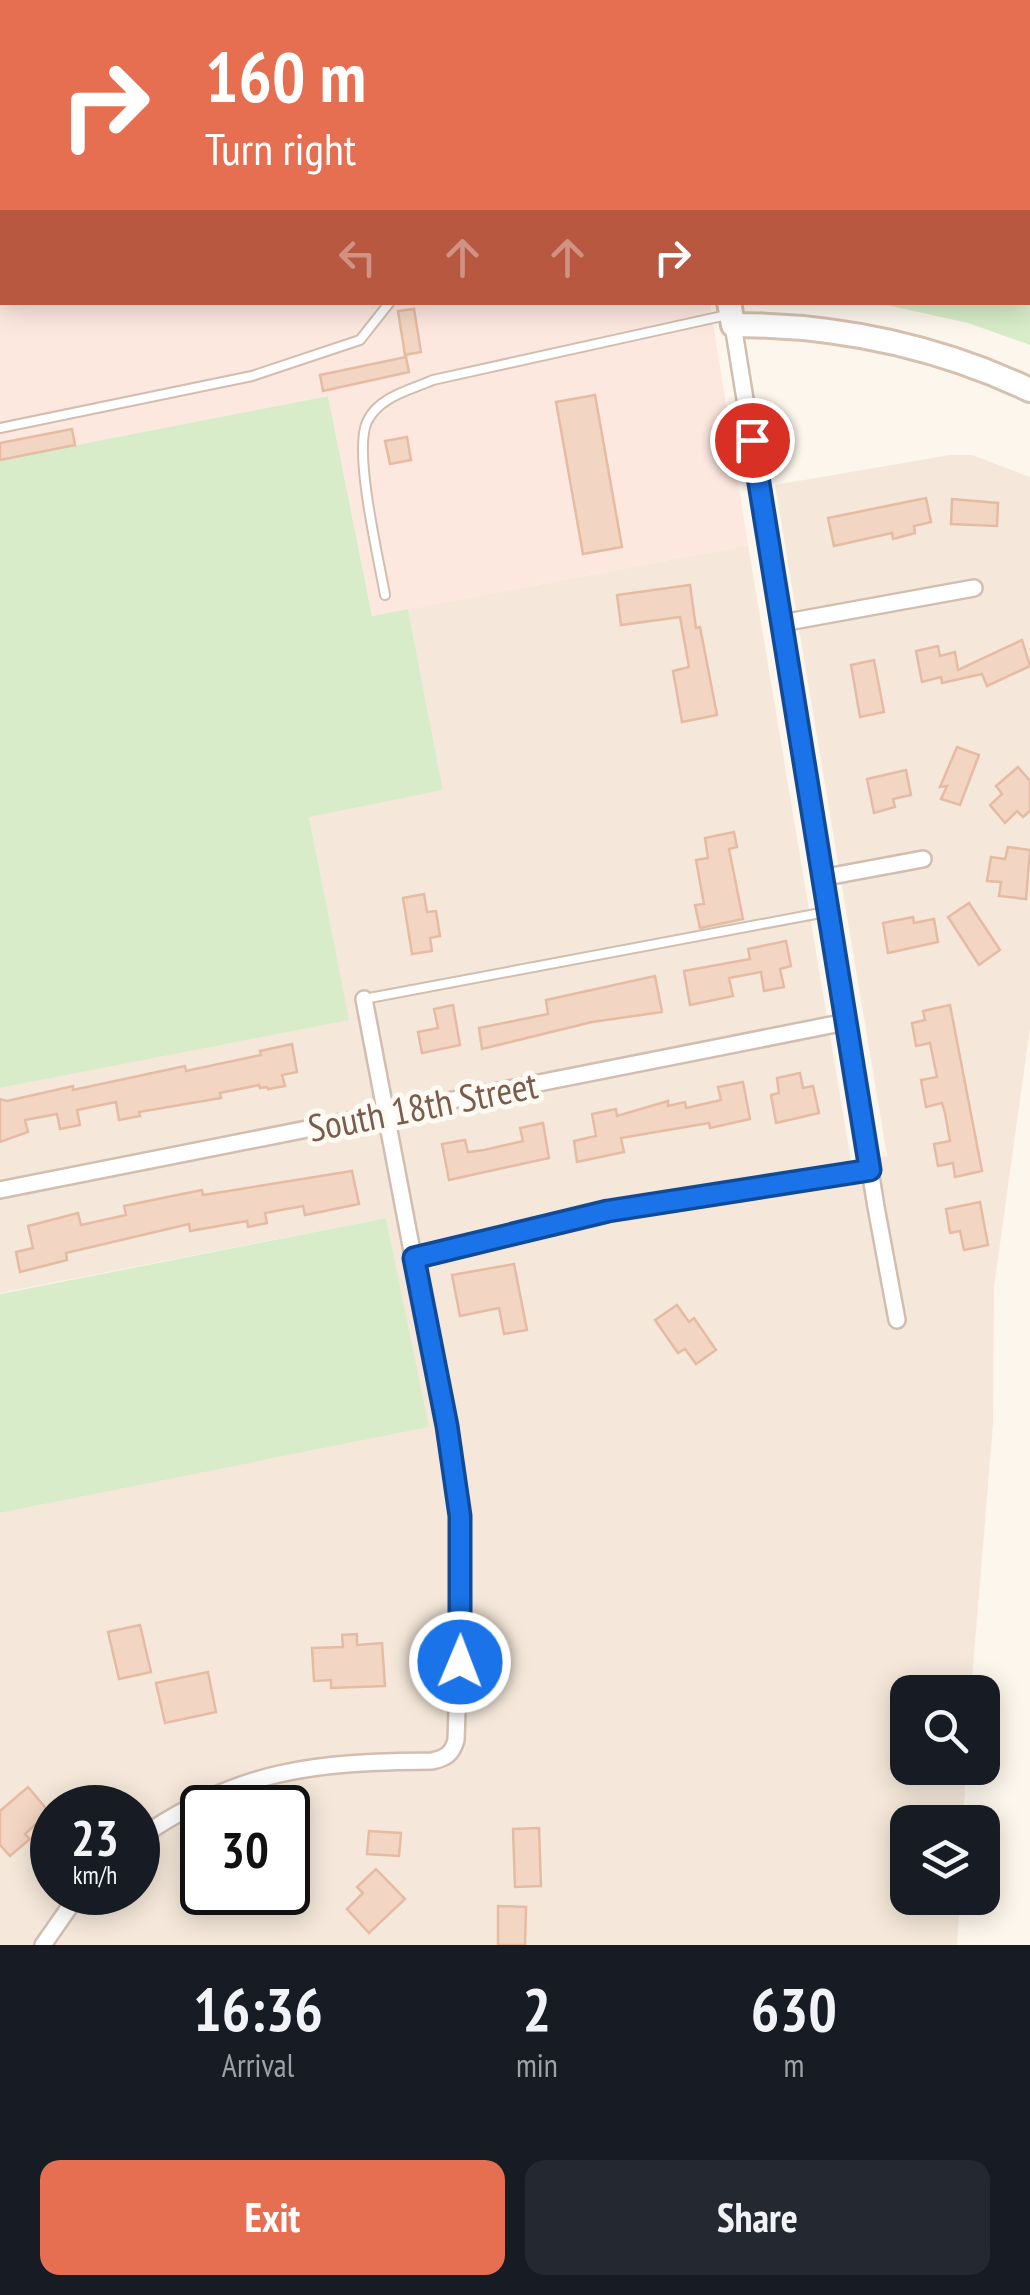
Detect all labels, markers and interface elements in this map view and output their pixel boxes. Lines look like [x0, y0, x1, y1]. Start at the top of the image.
text: 160 m [205, 31, 366, 121]
icon: right [40, 40, 170, 170]
text: Turn right [205, 119, 356, 177]
icon: left [330, 230, 385, 285]
icon: ahead [435, 230, 490, 285]
icon: ahead [540, 230, 595, 285]
icon: right [645, 230, 700, 285]
pin [710, 398, 795, 483]
icon: arrive [725, 413, 780, 468]
street label: South 18th Street [304, 1059, 542, 1152]
position arrow [408, 1610, 512, 1714]
map controls [890, 1675, 1000, 1915]
button: search [890, 1675, 1000, 1785]
speed limit sign: 30 [180, 1785, 310, 1915]
text: 23 [71, 1805, 119, 1870]
button: layers [890, 1805, 1000, 1915]
text: km/h [73, 1859, 117, 1891]
text: 16:36 [193, 1970, 323, 2048]
text: 2 [523, 1970, 551, 2048]
text: 630 [751, 1970, 837, 2048]
text: Arrival [222, 2044, 294, 2086]
text: min [516, 2044, 558, 2086]
text: m [783, 2044, 804, 2086]
button: Exit [40, 2160, 505, 2275]
button: Share [525, 2160, 990, 2275]

